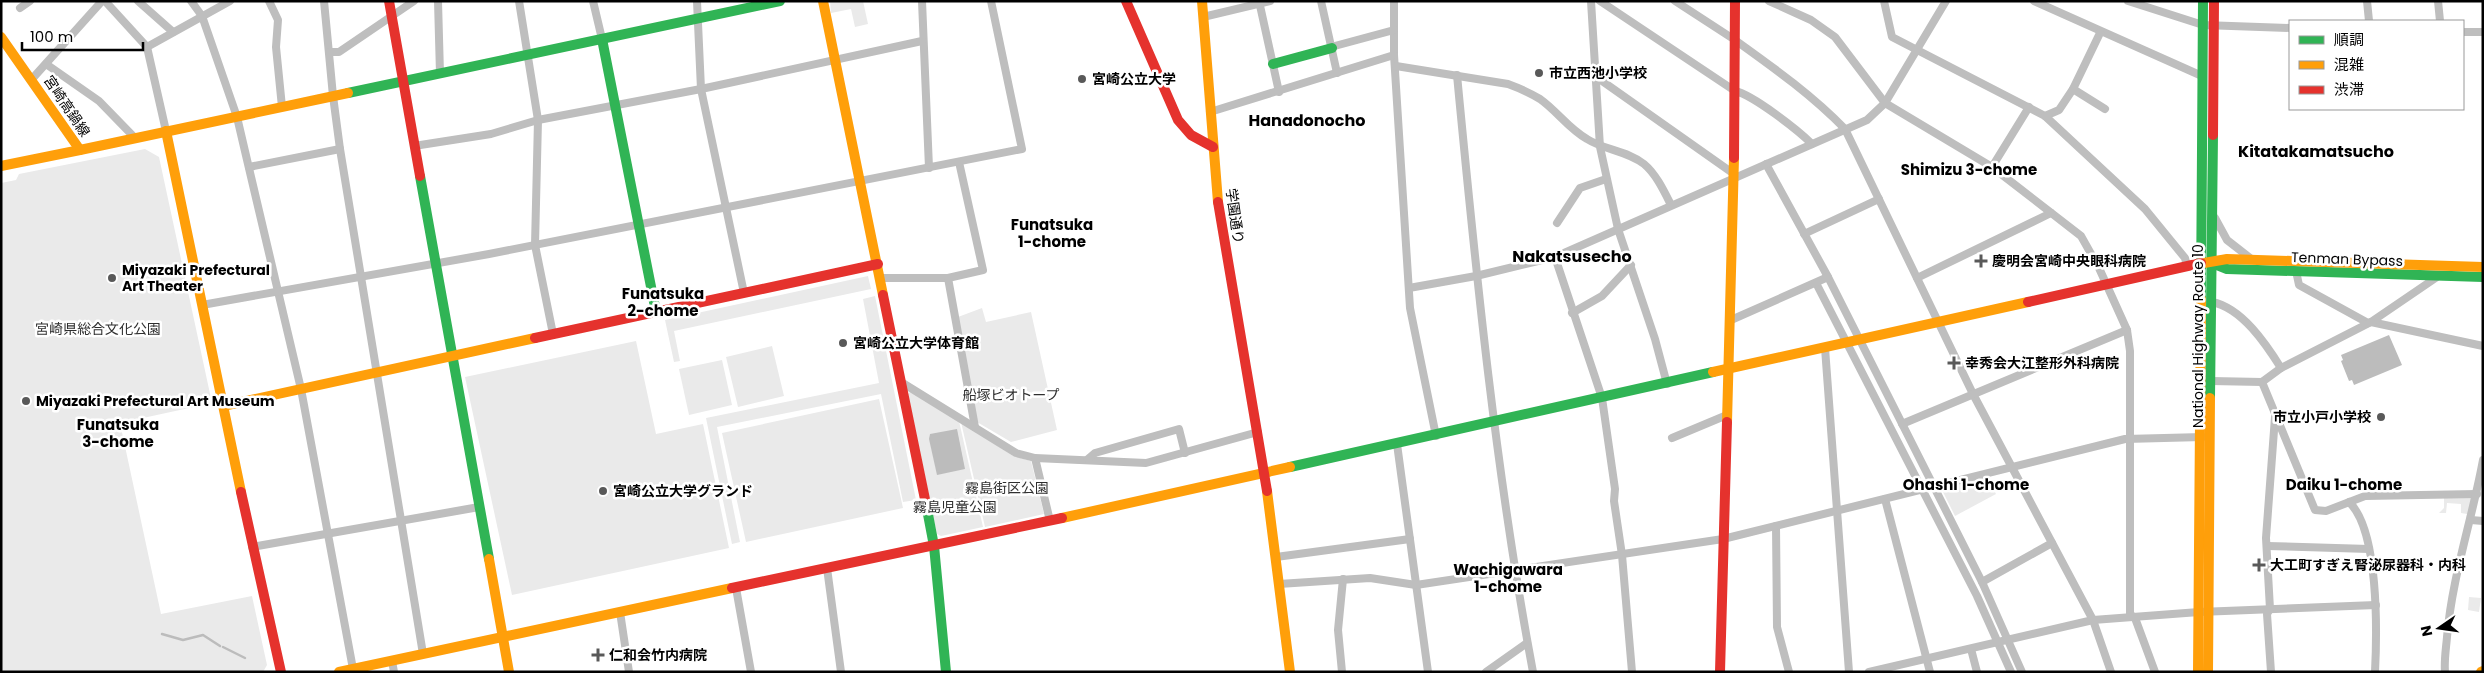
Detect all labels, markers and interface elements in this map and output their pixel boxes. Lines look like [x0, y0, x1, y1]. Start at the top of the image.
scale bar [22, 20, 144, 52]
legend [2289, 20, 2464, 110]
text: 100 m [30, 26, 73, 47]
text: 順調 [2334, 29, 2364, 50]
text: 混雑 [2334, 54, 2364, 75]
place label: 市立西池小学校 [1549, 63, 1647, 83]
marker: 市立西池小学校 [1533, 67, 1545, 79]
place label: 宮崎公立大学 [1092, 69, 1176, 89]
street label: 宮崎高鍋線 [39, 71, 95, 141]
marker: 宮崎公立大学 [1076, 73, 1088, 85]
text: 渋滞 [2334, 79, 2364, 100]
district label: Hanadonocho [1249, 109, 1365, 132]
district label: Kitatakamatsucho [2238, 140, 2394, 163]
district label: Shimizu 3-chome [1901, 159, 2037, 180]
street label: 学園通り [1221, 187, 1249, 245]
district label: Funatsuka 1-chome [1011, 214, 1093, 252]
street label: National Highway Route 10 [2188, 244, 2208, 428]
district label: Nakatsusecho [1512, 245, 1632, 268]
street label: Tenman Bypass [2291, 247, 2403, 271]
place label: 慶明会宮崎中央眼科病院 [1992, 251, 2146, 271]
marker: 慶明会宮崎中央眼科病院 [1974, 254, 1988, 268]
place label: Miyazaki Prefectural Art Theater [122, 260, 270, 296]
marker: Miyazaki Prefectural Art Theater [106, 272, 118, 284]
district label: Funatsuka 2-chome [622, 283, 704, 321]
park label: 宮崎県総合文化公園 [35, 319, 161, 339]
place label: 宮崎公立大学体育館 [853, 333, 979, 353]
marker: 宮崎公立大学体育館 [837, 337, 849, 349]
place label: 幸秀会大江整形外科病院 [1965, 353, 2119, 373]
marker: 幸秀会大江整形外科病院 [1947, 356, 1961, 370]
park label: 船塚ビオトープ [962, 385, 1060, 405]
place label: Miyazaki Prefectural Art Museum [36, 391, 275, 411]
marker: Miyazaki Prefectural Art Museum [20, 395, 32, 407]
place label: 市立小戸小学校 [2273, 407, 2371, 427]
marker: 市立小戸小学校 [2375, 411, 2387, 423]
district label: Funatsuka 3-chome [77, 414, 159, 452]
district label: Ohashi 1-chome [1903, 474, 2029, 495]
district label: Daiku 1-chome [2286, 474, 2402, 495]
park label: 霧島街区公園 [965, 478, 1049, 498]
place label: 宮崎公立大学グランド [613, 481, 753, 501]
marker: 宮崎公立大学グランド [597, 485, 609, 497]
park label: 霧島児童公園 [913, 497, 997, 517]
place label: 大工町すぎえ腎泌尿器科・内科 [2270, 555, 2466, 575]
marker: 大工町すぎえ腎泌尿器科・内科 [2252, 558, 2266, 572]
district label: Wachigawara 1-chome [1453, 559, 1563, 597]
north arrow [2414, 603, 2464, 653]
text: N [2415, 624, 2437, 638]
place label: 仁和会竹内病院 [609, 645, 707, 665]
marker: 仁和会竹内病院 [591, 648, 605, 662]

